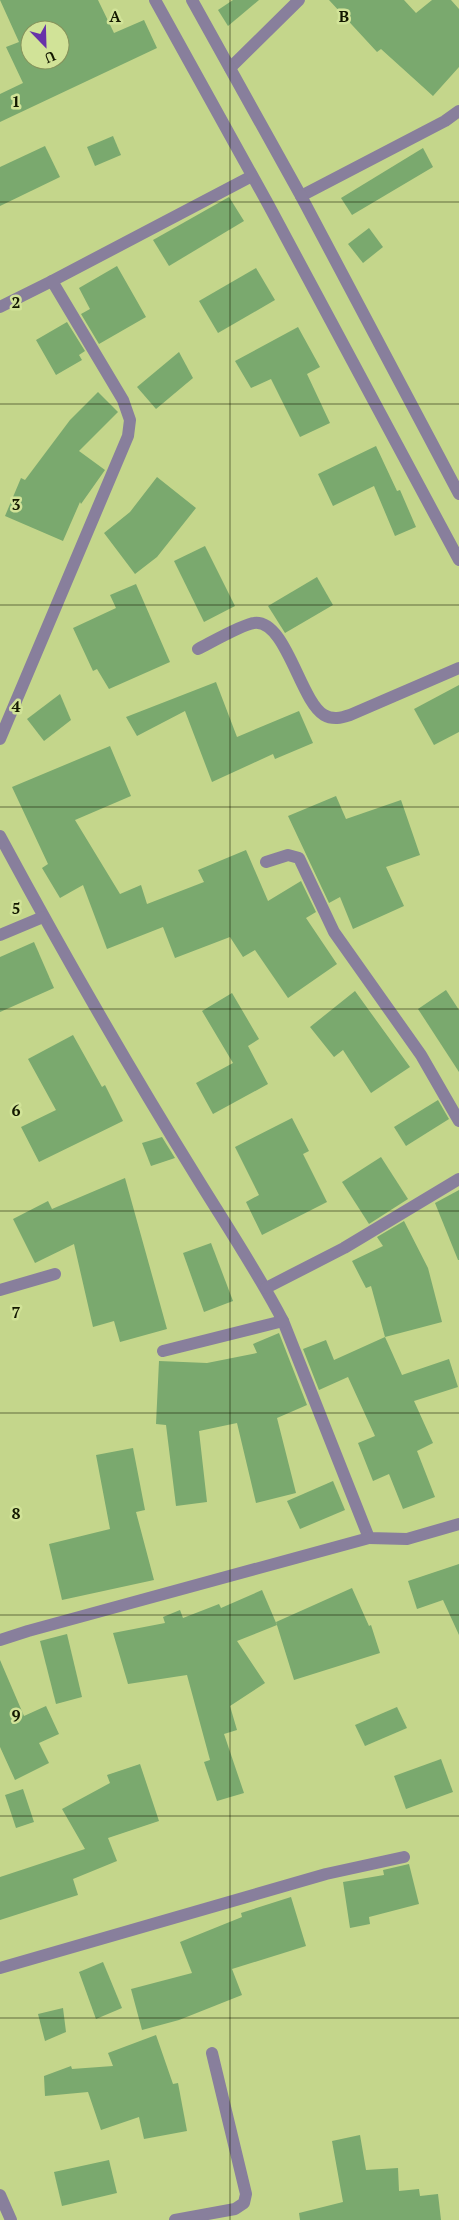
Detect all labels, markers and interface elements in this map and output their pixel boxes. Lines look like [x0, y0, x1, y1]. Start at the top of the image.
text: A [109, 5, 121, 27]
text: B [339, 5, 349, 27]
north arrow [20, 20, 70, 70]
text: U [42, 47, 59, 68]
text: 1 [11, 90, 21, 112]
text: 2 [11, 291, 21, 313]
text: 3 [11, 493, 21, 515]
text: 4 [11, 695, 21, 717]
text: 5 [11, 897, 21, 919]
text: 6 [11, 1099, 21, 1121]
text: 7 [11, 1301, 21, 1323]
text: 8 [11, 1502, 21, 1524]
text: 9 [11, 1704, 21, 1726]

